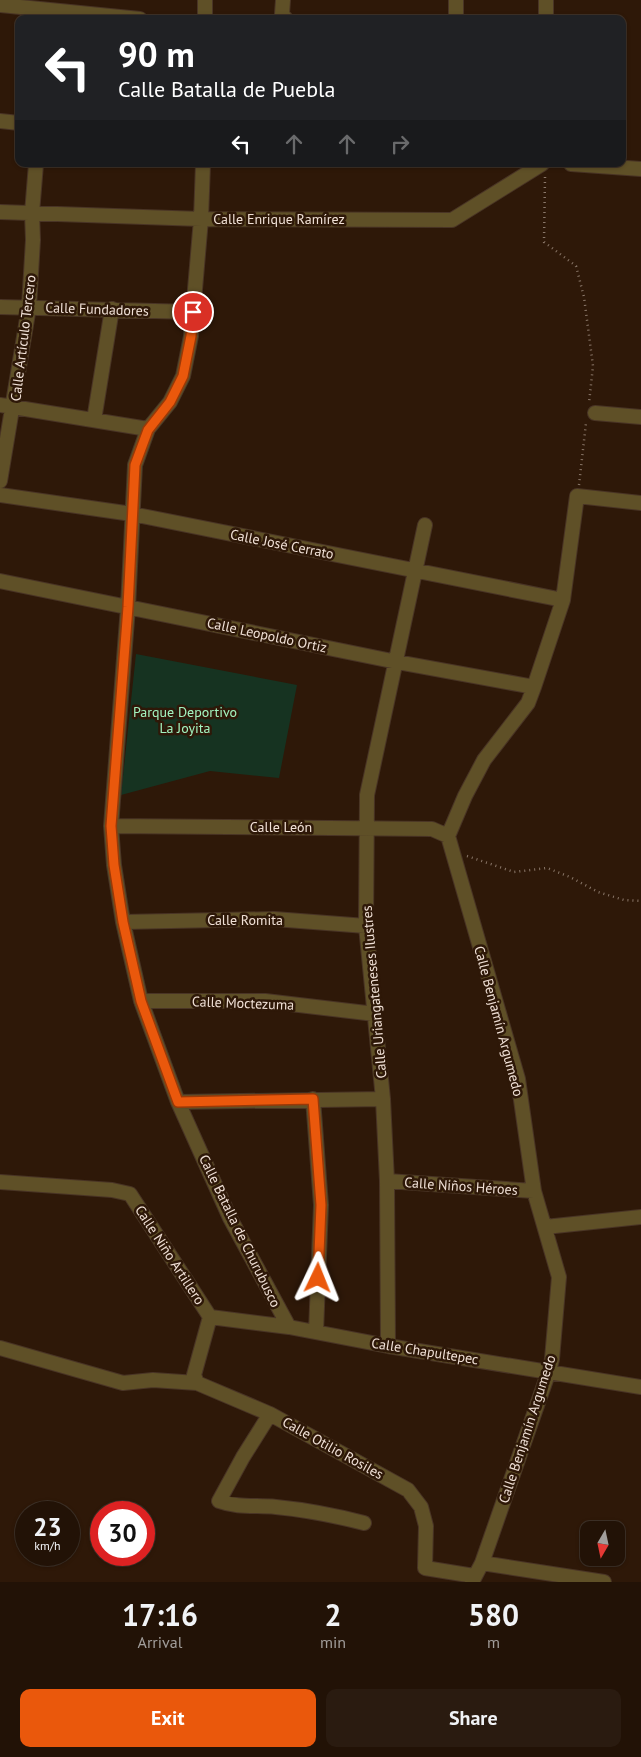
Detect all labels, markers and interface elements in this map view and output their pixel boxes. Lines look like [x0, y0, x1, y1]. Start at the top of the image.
text: 90 m [118, 31, 195, 77]
icon: left [35, 35, 100, 100]
text: Calle Batalla de Puebla [118, 75, 335, 103]
icon: left [227, 130, 255, 158]
icon: ahead [280, 130, 308, 158]
icon: ahead [333, 130, 361, 158]
icon: right [386, 130, 414, 158]
street label: Calle Enrique Ramírez [213, 210, 345, 228]
street label: Calle Artículo Tercero [6, 274, 40, 402]
pin [172, 291, 214, 333]
street label: Calle Fundadores [45, 298, 149, 320]
icon: arrive [179, 298, 207, 326]
street label: Calle José Cerrato [229, 525, 335, 563]
street label: Calle Leopoldo Ortiz [205, 614, 329, 656]
park label: Parque Deportivo La Joyita [133, 703, 237, 737]
street label: Calle León [250, 818, 312, 836]
street label: Calle Uriangateneses Ilustres [357, 905, 391, 1079]
street label: Calle Romita [207, 911, 283, 929]
street label: Calle Benjamín Argumedo [470, 944, 528, 1098]
street label: Calle Moctezuma [192, 992, 294, 1014]
street label: Calle Batalla de Churubusco [195, 1152, 285, 1310]
street label: Calle Niños Héroes [404, 1173, 518, 1199]
street label: Calle Niño Artillero [131, 1202, 209, 1308]
position arrow [291, 1251, 343, 1303]
street label: Calle Chapultepec [370, 1334, 480, 1368]
street label: Calle Benjamín Argumedo [494, 1353, 560, 1505]
street label: Calle Otilio Rosiles [279, 1413, 387, 1483]
speed limit sign: 30 [90, 1501, 155, 1566]
text: 23 [33, 1511, 62, 1543]
north arrow [580, 1521, 625, 1566]
map controls [580, 1521, 625, 1566]
text: km/h [34, 1538, 61, 1553]
text: 17:16 [122, 1595, 198, 1634]
text: 2 [325, 1595, 342, 1634]
text: 580 [468, 1595, 519, 1634]
text: Arrival [138, 1632, 182, 1652]
text: min [320, 1632, 346, 1652]
text: m [487, 1632, 500, 1652]
button: Exit [20, 1689, 316, 1747]
button: Share [326, 1689, 621, 1747]

